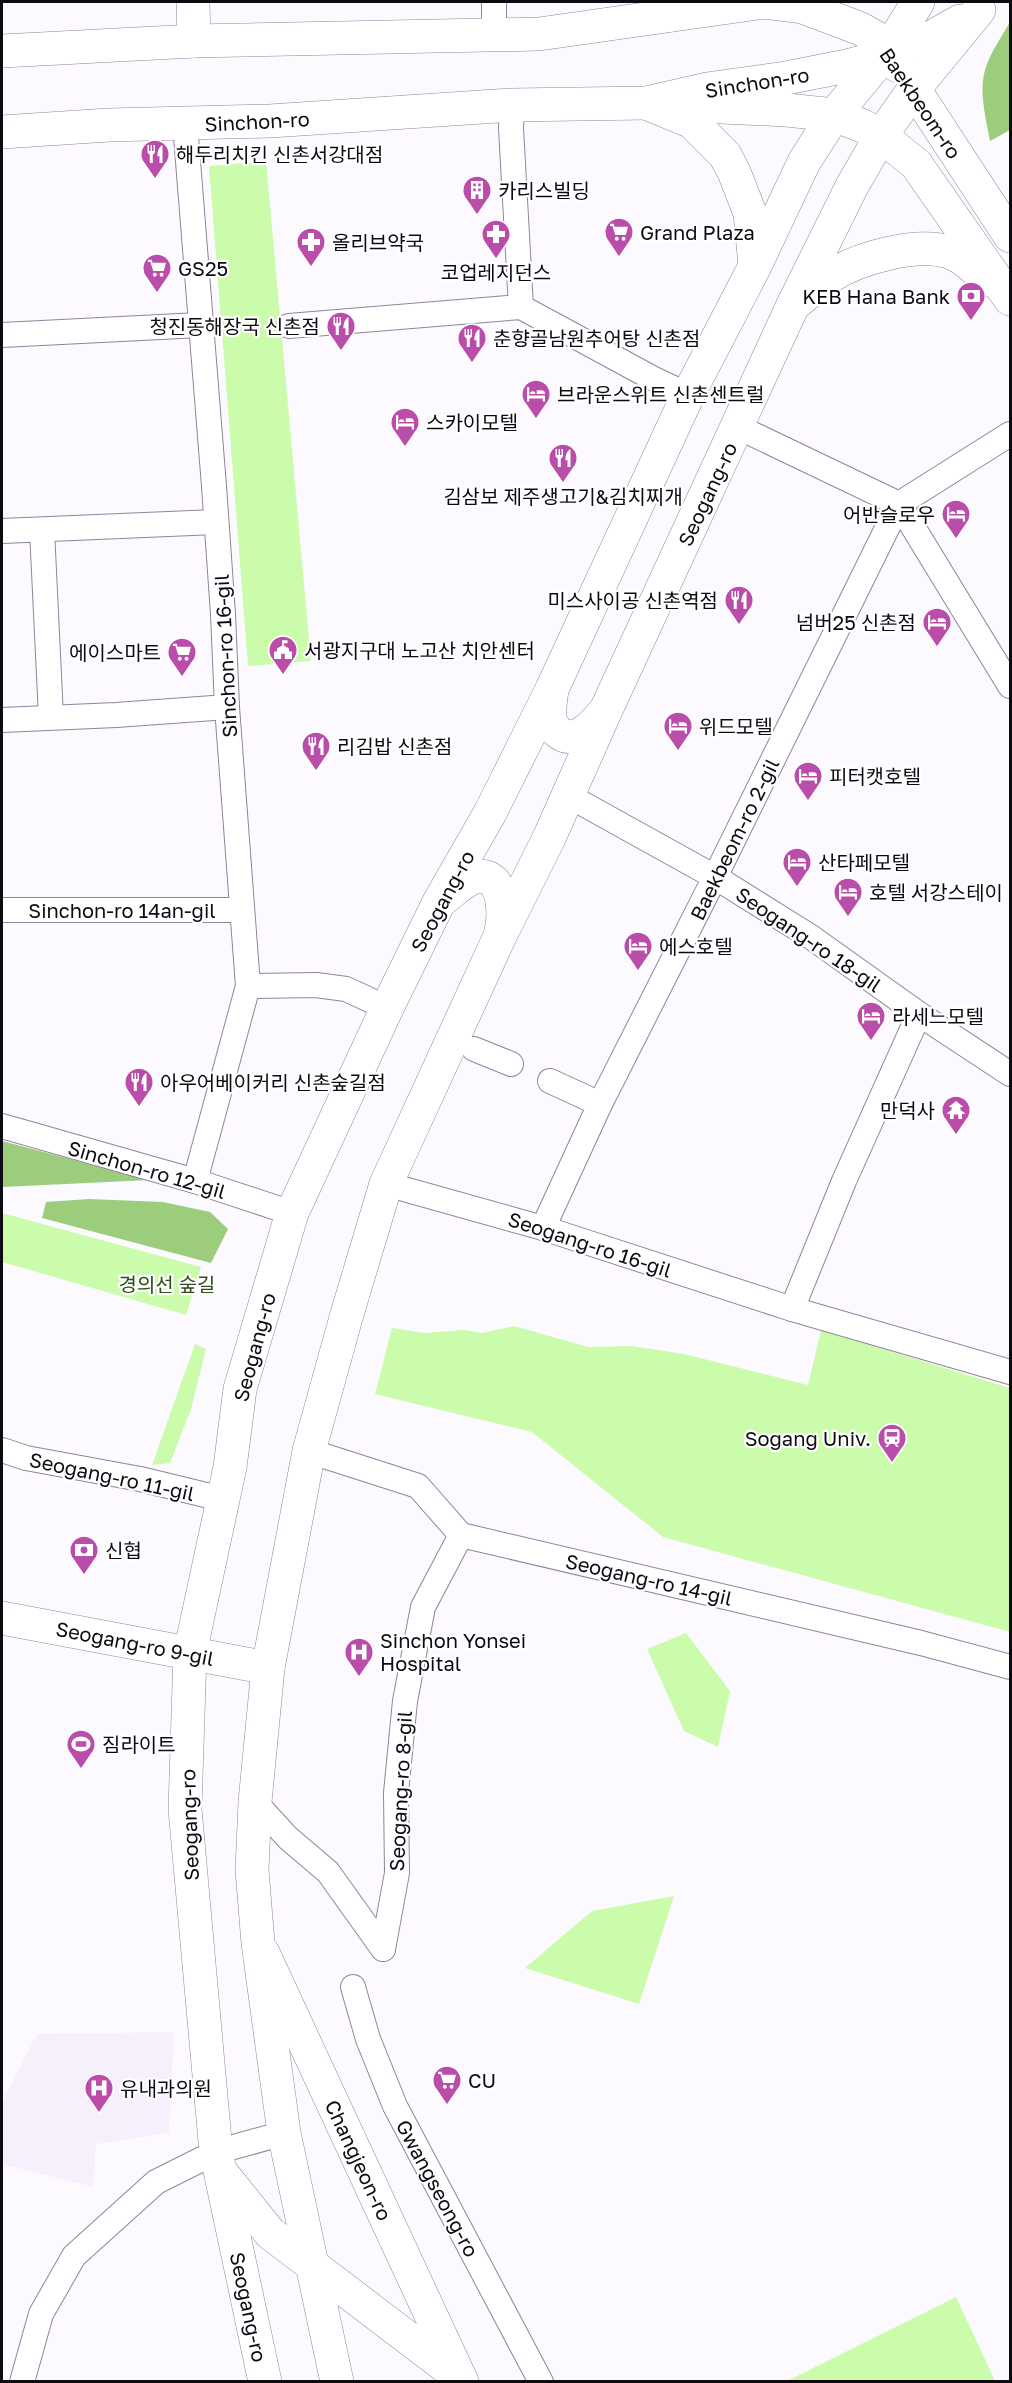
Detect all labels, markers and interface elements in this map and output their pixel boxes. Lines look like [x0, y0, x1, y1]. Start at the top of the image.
street label: Baekbeom-ro [875, 43, 967, 163]
street label: Sinchon-ro [703, 62, 811, 102]
street label: Sinchon-ro [204, 106, 310, 136]
restaurant icon: 해두리치킨 신촌서강대점 [139, 138, 171, 180]
place label: 해두리치킨 신촌서강대점 [176, 142, 383, 166]
building icon: 카리스빌딩 [461, 174, 493, 216]
place label: 카리스빌딩 [498, 178, 590, 202]
supermarket icon: Grand Plaza [603, 216, 635, 258]
pharmacy icon: 코업레지던스 [480, 218, 512, 260]
place label: Grand Plaza [640, 220, 755, 244]
pharmacy icon: 올리브약국 [295, 226, 327, 268]
place label: 올리브약국 [332, 230, 424, 254]
supermarket icon: GS25 [141, 252, 173, 294]
place label: GS25 [178, 256, 228, 280]
place label: 코업레지던스 [441, 260, 551, 284]
bank icon: KEB Hana Bank [955, 280, 987, 322]
place label: KEB Hana Bank [802, 284, 950, 308]
restaurant icon: 청진동해장국 신촌점 [325, 310, 357, 352]
place label: 청진동해장국 신촌점 [149, 314, 320, 338]
restaurant icon: 춘향골남원추어탕 신촌점 [456, 322, 488, 364]
place label: 춘향골남원추어탕 신촌점 [493, 326, 700, 350]
hotel icon: 브라운스위트 신촌센트럴 [520, 378, 552, 420]
place label: 브라운스위트 신촌센트럴 [557, 382, 764, 406]
hotel icon: 스카이모텔 [389, 406, 421, 448]
place label: 스카이모텔 [426, 410, 518, 434]
street label: Seogang-ro [672, 438, 742, 550]
restaurant icon: 김삼보 제주생고기&김치찌개 [547, 442, 579, 484]
place label: 김삼보 제주생고기&김치찌개 [443, 484, 683, 508]
hotel icon: 어반슬로우 [940, 498, 972, 540]
place label: 어반슬로우 [843, 502, 935, 526]
street label: Sinchon-ro 16-gil [209, 574, 241, 738]
restaurant icon: 미스사이공 신촌역점 [723, 584, 755, 626]
place label: 미스사이공 신촌역점 [547, 588, 718, 612]
hotel icon: 넘버25 신촌점 [921, 606, 953, 648]
place label: 넘버25 신촌점 [796, 610, 916, 634]
public building icon: 서광지구대 노고산 치안센터 [267, 634, 299, 676]
supermarket icon: 에이스마트 [166, 636, 198, 678]
place label: 서광지구대 노고산 치안센터 [304, 638, 535, 662]
place label: 에이스마트 [69, 640, 161, 664]
hotel icon: 위드모텔 [662, 710, 694, 752]
place label: 위드모텔 [699, 714, 773, 738]
restaurant icon: 리김밥 신촌점 [300, 730, 332, 772]
place label: 리김밥 신촌점 [337, 734, 452, 758]
street label: Baekbeom-ro 2-gil [684, 754, 784, 924]
hotel icon: 피터캣호텔 [792, 760, 824, 802]
place label: 피터캣호텔 [829, 764, 921, 788]
street label: Seogang-ro [405, 846, 479, 956]
hotel icon: 산타페모텔 [781, 846, 813, 888]
place label: 산타페모텔 [818, 850, 910, 874]
hotel icon: 호텔 서강스테이 [832, 876, 864, 918]
place label: 호텔 서강스테이 [869, 880, 1003, 904]
street label: Seogang-ro 18-gil [732, 881, 886, 997]
street label: Sinchon-ro 14an-gil [28, 898, 216, 922]
hotel icon: 에스호텔 [622, 930, 654, 972]
place label: 에스호텔 [659, 934, 733, 958]
hotel icon: 라세느모텔 [855, 1000, 887, 1042]
place label: 라세느모텔 [892, 1004, 984, 1028]
restaurant icon: 아우어베이커리 신촌숲길점 [123, 1066, 155, 1108]
place label: 아우어베이커리 신촌숲길점 [160, 1070, 386, 1094]
temple icon: 만덕사 [940, 1094, 972, 1136]
place label: 만덕사 [880, 1098, 935, 1122]
street label: Sinchon-ro 12-gil [65, 1135, 229, 1203]
street label: Seogang-ro 16-gil [505, 1206, 675, 1282]
park label: 경의선 숲길 [119, 1272, 216, 1296]
street label: Seogang-ro [228, 1290, 280, 1404]
station icon: Sogang Univ. [876, 1422, 908, 1464]
place label: Sogang Univ. [745, 1426, 871, 1450]
street label: Seogang-ro 11-gil [27, 1447, 197, 1505]
bank icon: 신협 [68, 1534, 100, 1576]
place label: 신협 [105, 1538, 142, 1562]
street label: Seogang-ro 14-gil [563, 1548, 735, 1610]
street label: Seogang-ro 9-gil [54, 1616, 216, 1670]
place label: Sinchon Yonsei Hospital [380, 1628, 526, 1675]
hospital icon: Sinchon Yonsei Hospital [343, 1636, 375, 1678]
street label: Seogang-ro 8-gil [384, 1710, 416, 1872]
sports icon: 짐라이트 [65, 1728, 97, 1770]
place label: 짐라이트 [102, 1732, 176, 1756]
street label: Seogang-ro [175, 1769, 203, 1881]
supermarket icon: CU [431, 2064, 463, 2106]
place label: CU [468, 2068, 496, 2092]
hospital icon: 유내과의원 [83, 2072, 115, 2114]
place label: 유내과의원 [120, 2076, 212, 2100]
street label: Changjeon-ro [321, 2096, 397, 2224]
street label: Gwangseong-ro [392, 2115, 484, 2261]
street label: Seogang-ro [226, 2250, 272, 2364]

